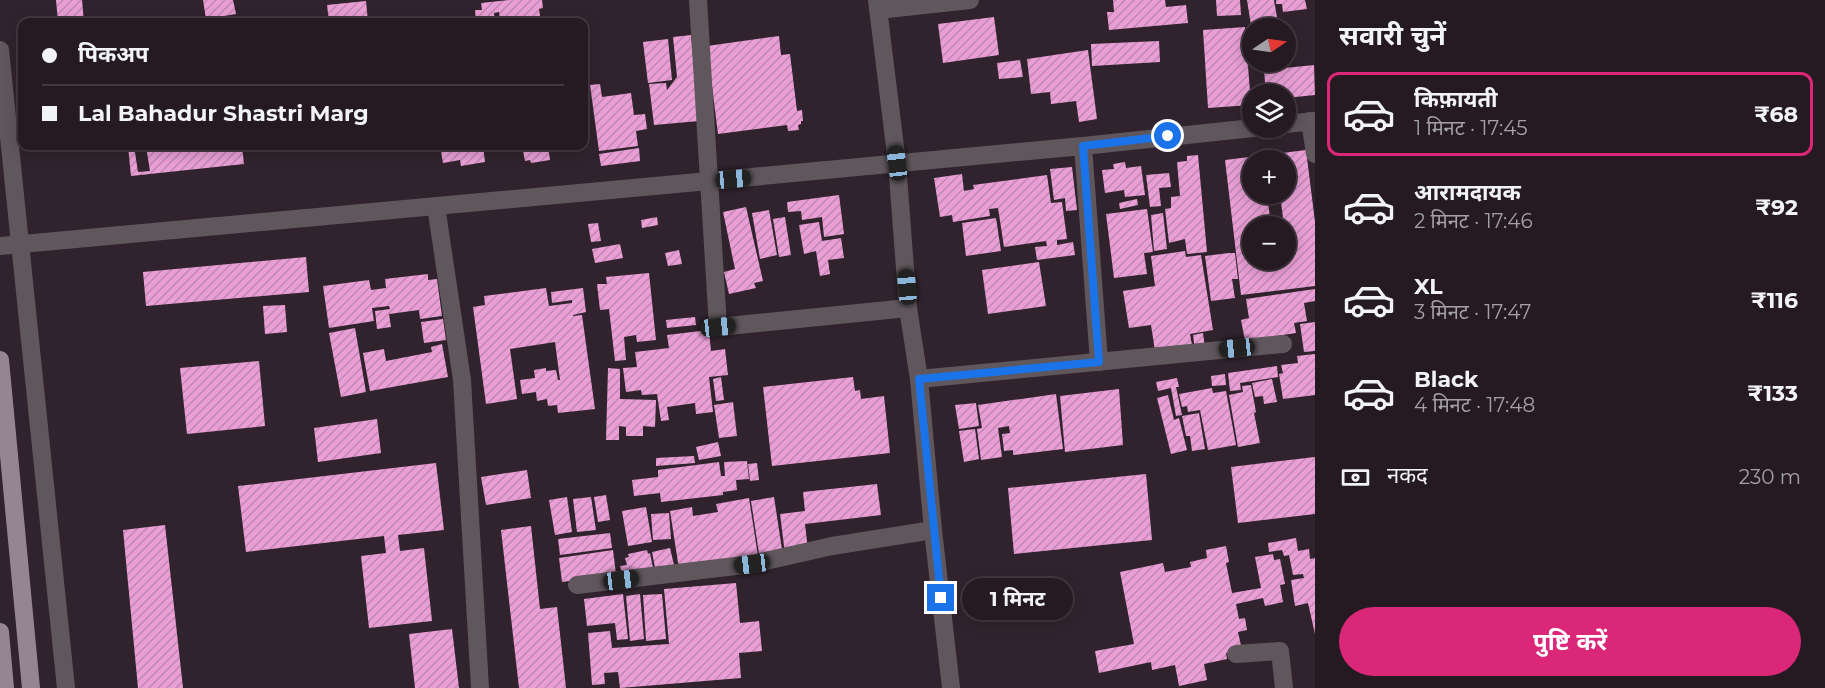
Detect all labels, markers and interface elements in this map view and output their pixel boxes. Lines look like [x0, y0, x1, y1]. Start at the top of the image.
north arrow [1242, 18, 1296, 72]
map controls [1242, 18, 1296, 270]
text: सवारी चुनें [1339, 19, 1446, 52]
text: पिकअप [78, 41, 149, 68]
button: layers [1242, 84, 1296, 138]
text: किफ़ायती [1414, 86, 1498, 113]
icon: car [1342, 87, 1396, 141]
text: Lal Bahadur Shastri Marg [78, 100, 369, 127]
text: ₹68 [1754, 101, 1798, 128]
text: 1 मिनट · 17:45 [1414, 116, 1528, 140]
route start [1154, 122, 1181, 149]
car [886, 144, 908, 182]
button: + [1242, 150, 1296, 204]
car [714, 168, 752, 190]
text: आरामदायक [1414, 179, 1521, 206]
icon: car [1342, 180, 1396, 234]
text: ₹92 [1755, 194, 1798, 221]
text: 2 मिनट · 17:46 [1414, 209, 1533, 233]
button: − [1242, 216, 1296, 270]
car [896, 268, 918, 306]
icon: car [1342, 273, 1396, 327]
text: XL [1414, 273, 1443, 300]
text: ₹116 [1751, 287, 1798, 314]
text: 3 मिनट · 17:47 [1414, 300, 1531, 324]
car [699, 316, 737, 338]
car [1218, 337, 1256, 359]
icon: car [1342, 366, 1396, 420]
text: Black [1414, 366, 1478, 393]
text: ₹133 [1747, 380, 1798, 407]
text: 4 मिनट · 17:48 [1414, 393, 1535, 417]
icon: cash [1339, 461, 1372, 494]
text: नकद [1387, 462, 1428, 489]
text: 230 m [1739, 465, 1801, 489]
car [733, 553, 771, 575]
car [602, 569, 640, 591]
callout: 1 मिनट [962, 577, 1073, 619]
route end [927, 584, 954, 611]
text: 1 मिनट [990, 587, 1045, 611]
button: पुष्टि करें [1339, 607, 1801, 676]

